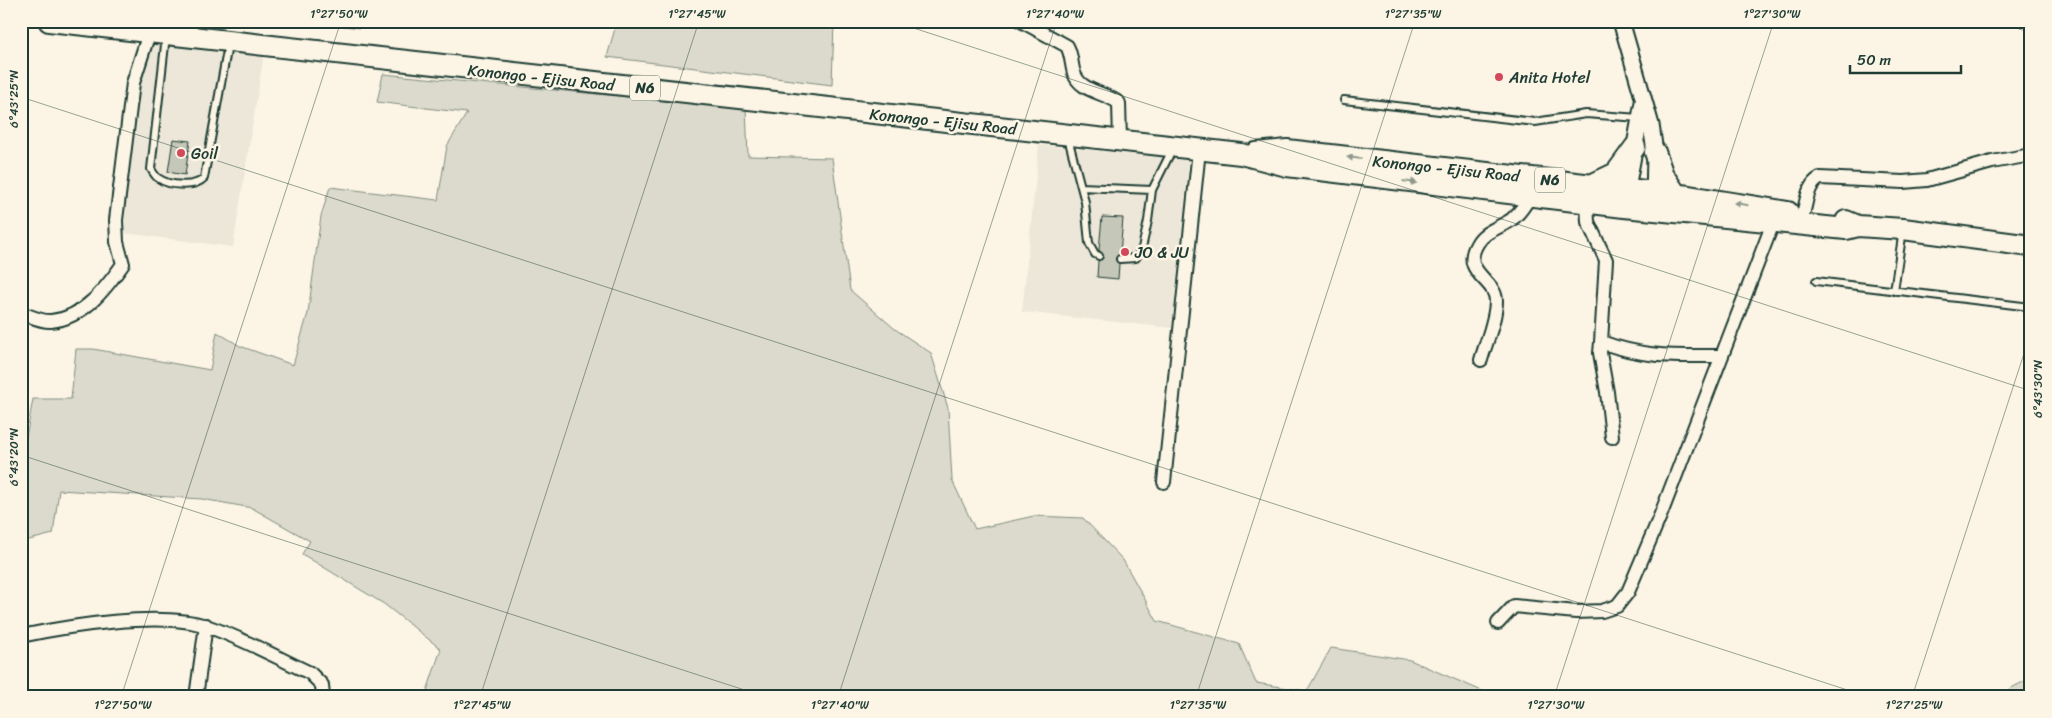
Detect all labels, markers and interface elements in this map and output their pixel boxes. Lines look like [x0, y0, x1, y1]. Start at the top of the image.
text: 1°27'50"W [310, 3, 369, 25]
text: 1°27'45"W [668, 3, 727, 25]
text: 1°27'40"W [1026, 3, 1085, 25]
text: 1°27'35"W [1385, 3, 1442, 25]
text: 1°27'30"W [1744, 3, 1801, 25]
scale bar [1850, 42, 1961, 74]
text: 50 m [1857, 47, 1892, 73]
street label: Konongo - Ejisu Road [466, 55, 617, 100]
place label: Anita Hotel [1508, 63, 1591, 92]
text: 6°43'25"N [3, 69, 25, 128]
marker: Anita Hotel [1493, 71, 1505, 83]
road number: N6 [630, 76, 660, 100]
street label: Konongo - Ejisu Road [868, 99, 1019, 144]
place label: Goil [191, 139, 219, 168]
street label: Konongo - Ejisu Road [1371, 146, 1522, 191]
marker: Goil [175, 147, 187, 159]
one-way arrow [1346, 154, 1362, 162]
road number: N6 [1535, 168, 1565, 192]
one-way arrow [1402, 178, 1418, 186]
one-way arrow [1733, 200, 1749, 208]
place label: JO & JU [1134, 238, 1190, 267]
marker: JO & JU [1119, 246, 1131, 258]
text: 6°43'30"N [2027, 359, 2049, 418]
text: 6°43'20"N [3, 427, 25, 486]
text: 1°27'50"W [94, 694, 153, 716]
text: 1°27'45"W [453, 694, 512, 716]
text: 1°27'40"W [811, 694, 870, 716]
text: 1°27'35"W [1170, 694, 1227, 716]
text: 1°27'30"W [1528, 694, 1585, 716]
text: 1°27'25"W [1885, 694, 1943, 716]

